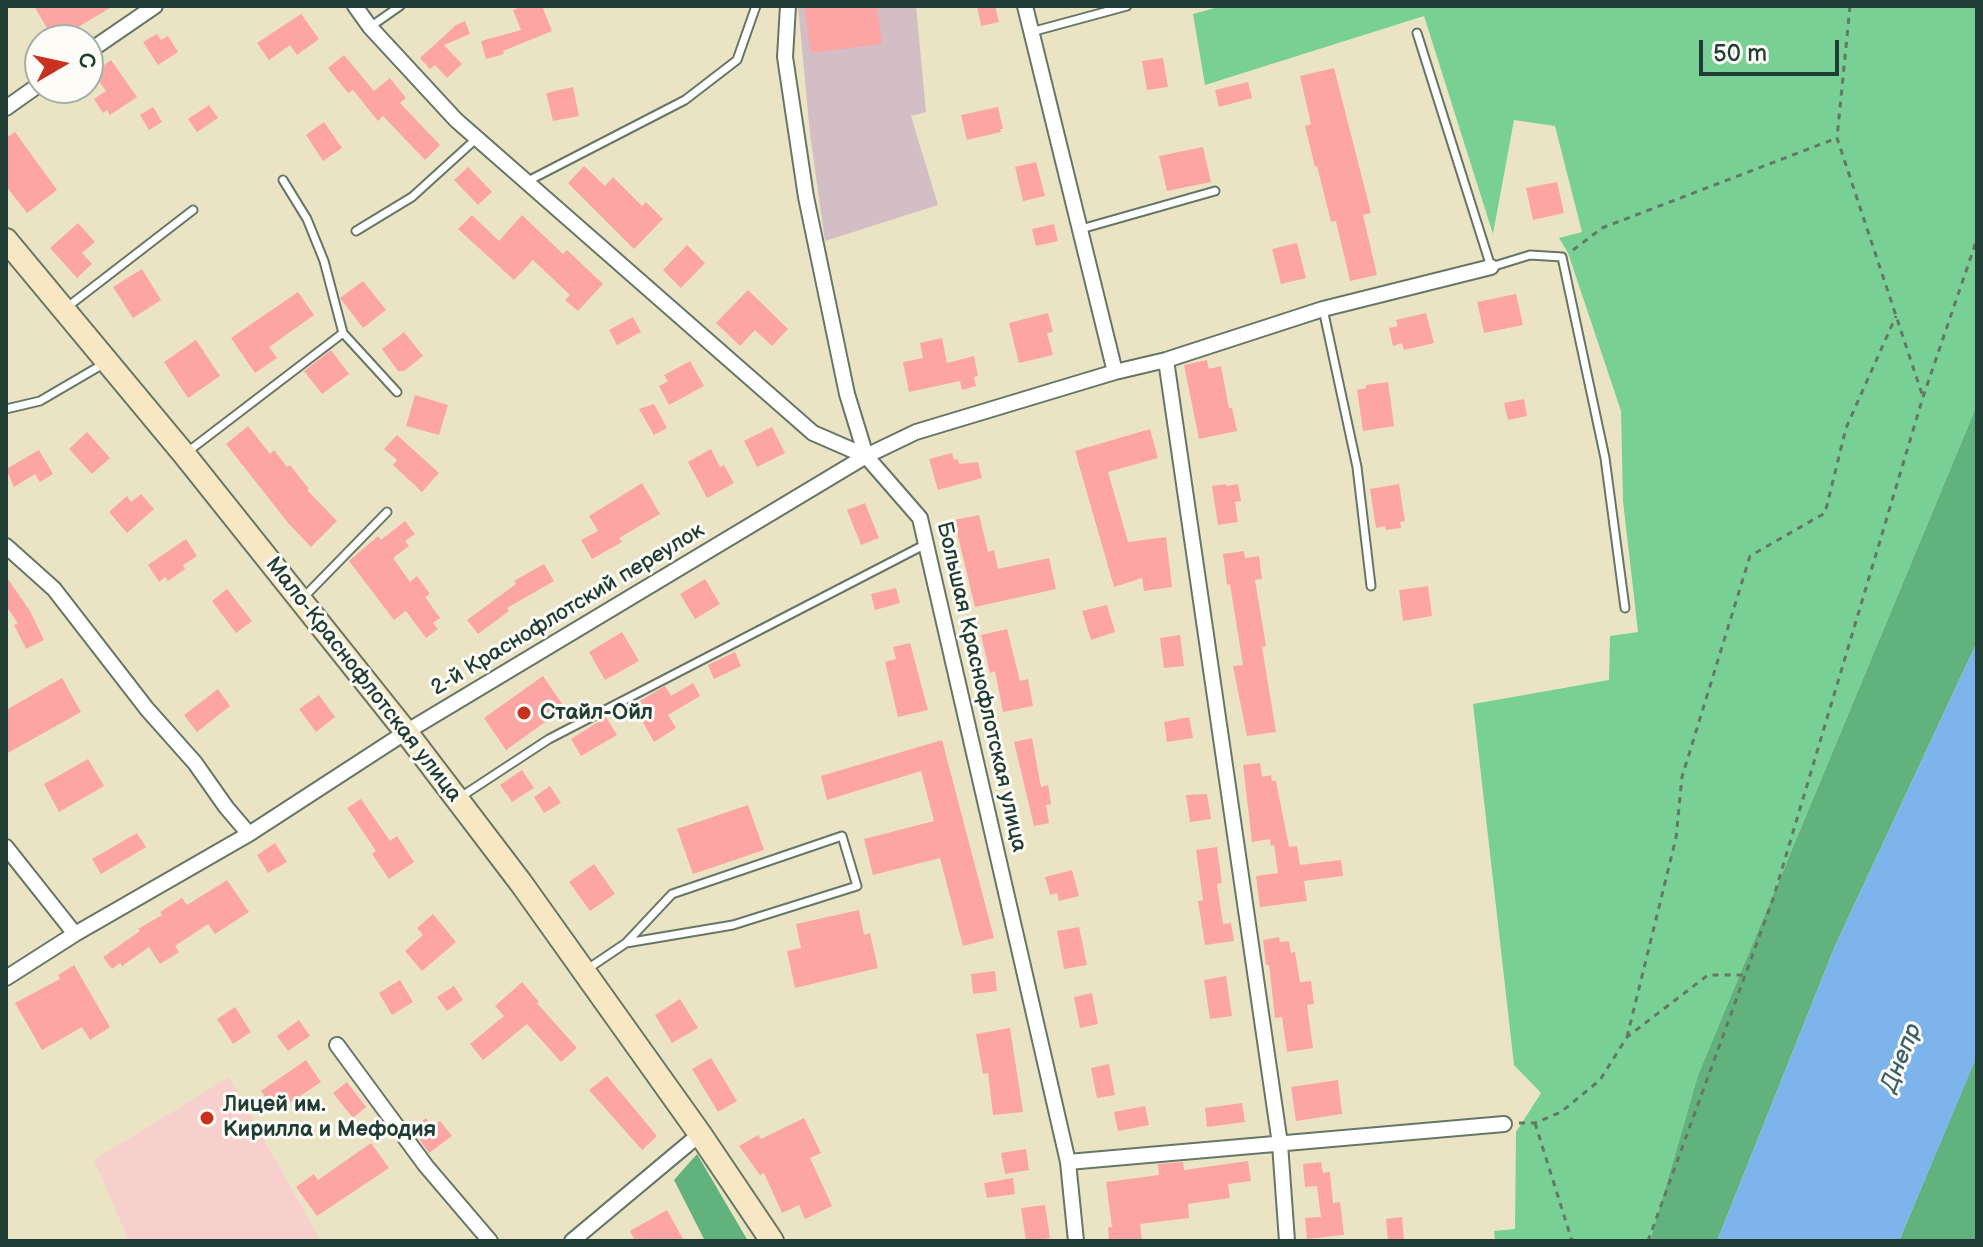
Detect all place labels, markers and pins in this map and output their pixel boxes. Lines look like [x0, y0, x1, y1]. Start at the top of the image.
place label: Стайл-Ойл [540, 700, 653, 726]
marker: Стайл-Ойл [515, 704, 533, 722]
place label: Лицей им. Кирилла и Мефодия [223, 1092, 436, 1144]
marker: Лицей им. Кирилла и Мефодия [198, 1109, 216, 1127]

